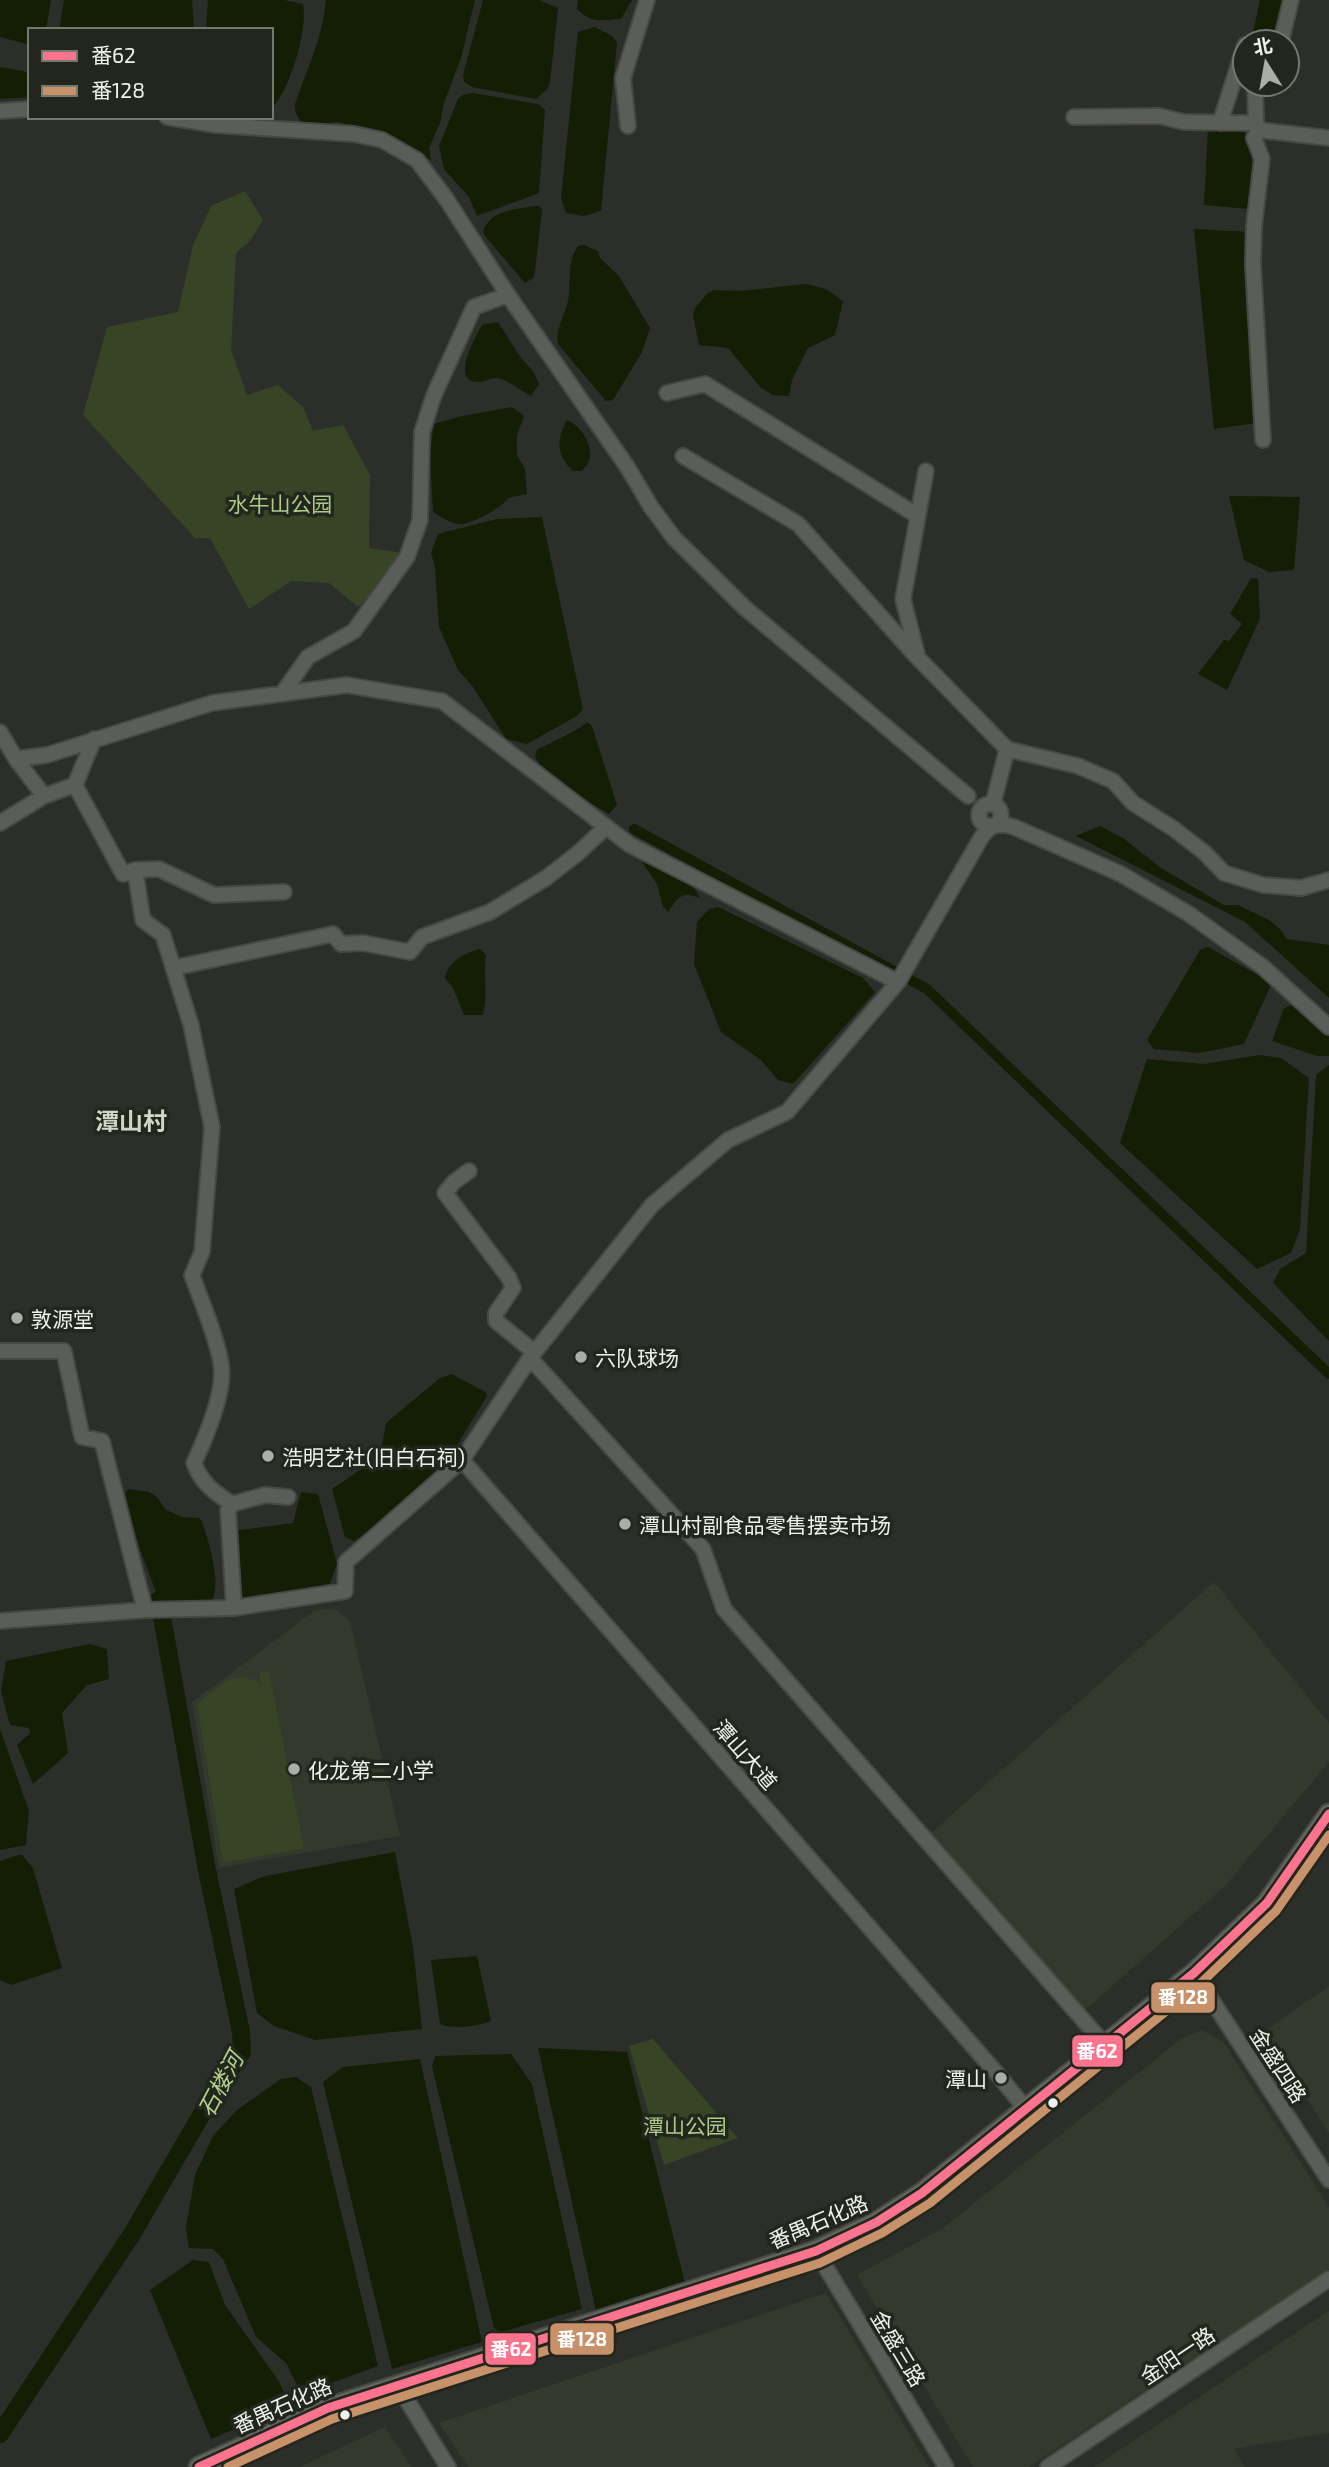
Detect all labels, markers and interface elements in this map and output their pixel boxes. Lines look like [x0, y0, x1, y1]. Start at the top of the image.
legend [28, 28, 273, 119]
north arrow [1231, 28, 1301, 98]
text: 北 [1251, 33, 1274, 59]
text: 番62 [91, 42, 136, 67]
text: 番128 [91, 77, 145, 102]
park label: 水牛山公园 [228, 491, 333, 516]
district label: 潭山村 [95, 1106, 167, 1135]
place label: 敦源堂 [31, 1306, 94, 1331]
marker: 敦源堂 [9, 1310, 25, 1326]
place label: 六队球场 [595, 1345, 679, 1370]
marker: 六队球场 [573, 1349, 589, 1365]
place label: 浩明艺社(旧白石祠) [282, 1444, 465, 1469]
marker: 浩明艺社(旧白石祠) [260, 1448, 276, 1464]
place label: 潭山村副食品零售摆卖市场 [639, 1512, 891, 1537]
marker: 潭山村副食品零售摆卖市场 [617, 1516, 633, 1532]
street label: 潭山大道 [709, 1714, 783, 1794]
place label: 化龙第二小学 [308, 1757, 434, 1782]
marker: 化龙第二小学 [286, 1761, 302, 1777]
line badge: 番128 [1150, 1981, 1216, 2014]
text: 番128 [1158, 1985, 1208, 2008]
street label: 金盛四路 [1246, 2023, 1312, 2107]
line badge: 番62 [1071, 2034, 1124, 2068]
text: 番62 [1076, 2039, 1118, 2062]
water label: 石楼河 [191, 2043, 250, 2121]
place label: 潭山 [945, 2066, 987, 2091]
marker: 潭山 [993, 2070, 1009, 2086]
unlabelled marker [1046, 2096, 1060, 2110]
park label: 潭山公园 [643, 2113, 727, 2138]
street label: 番禺石化路 [765, 2189, 871, 2253]
street label: 金盛三路 [867, 2306, 931, 2390]
street label: 金阳一路 [1135, 2321, 1219, 2389]
line badge: 番128 [549, 2322, 615, 2356]
text: 番128 [557, 2327, 607, 2350]
line badge: 番62 [484, 2332, 537, 2366]
text: 番62 [490, 2337, 532, 2360]
street label: 番禺石化路 [229, 2372, 335, 2438]
unlabelled marker [338, 2408, 352, 2422]

